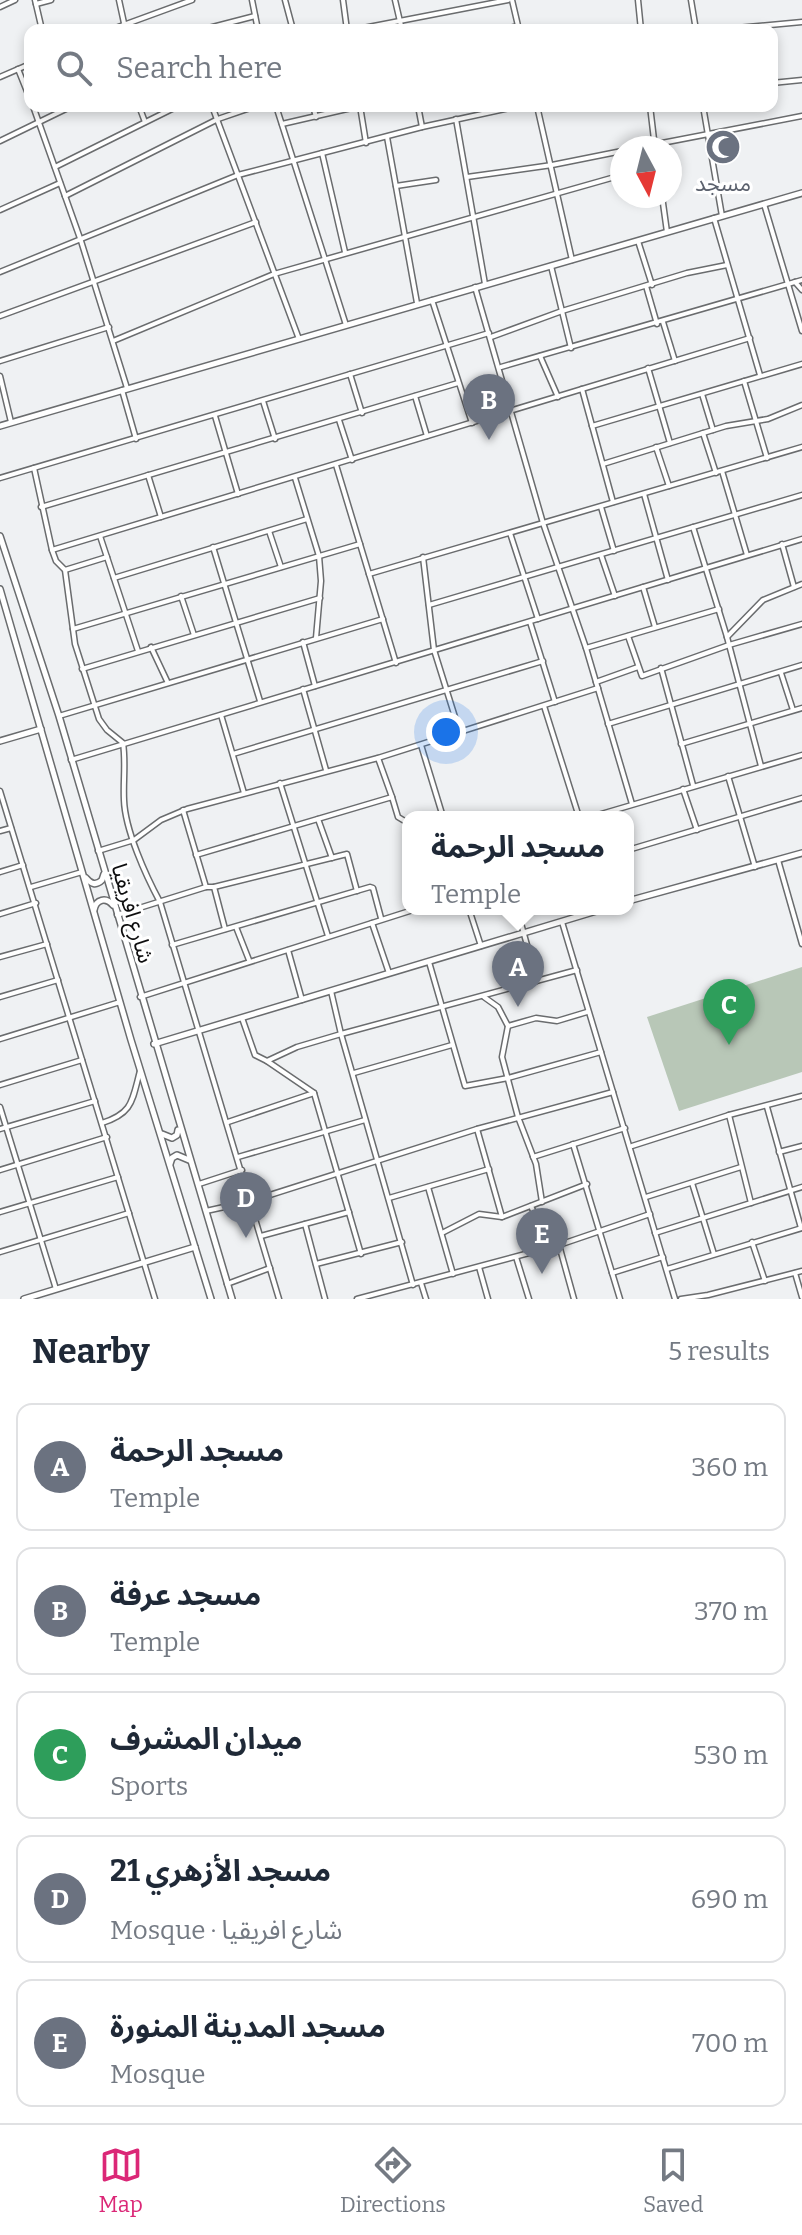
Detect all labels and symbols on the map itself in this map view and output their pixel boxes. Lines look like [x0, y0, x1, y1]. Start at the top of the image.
mosque icon: مسجد [704, 128, 742, 166]
north arrow [610, 136, 682, 208]
place label: مسجد [695, 170, 751, 197]
pin: B [463, 374, 515, 440]
your location [426, 712, 466, 752]
street label: شارع افريقيا [103, 860, 160, 967]
pin: A [492, 941, 544, 1007]
pin: C [703, 979, 755, 1045]
pin: D [220, 1172, 272, 1238]
pin: E [516, 1208, 568, 1274]

